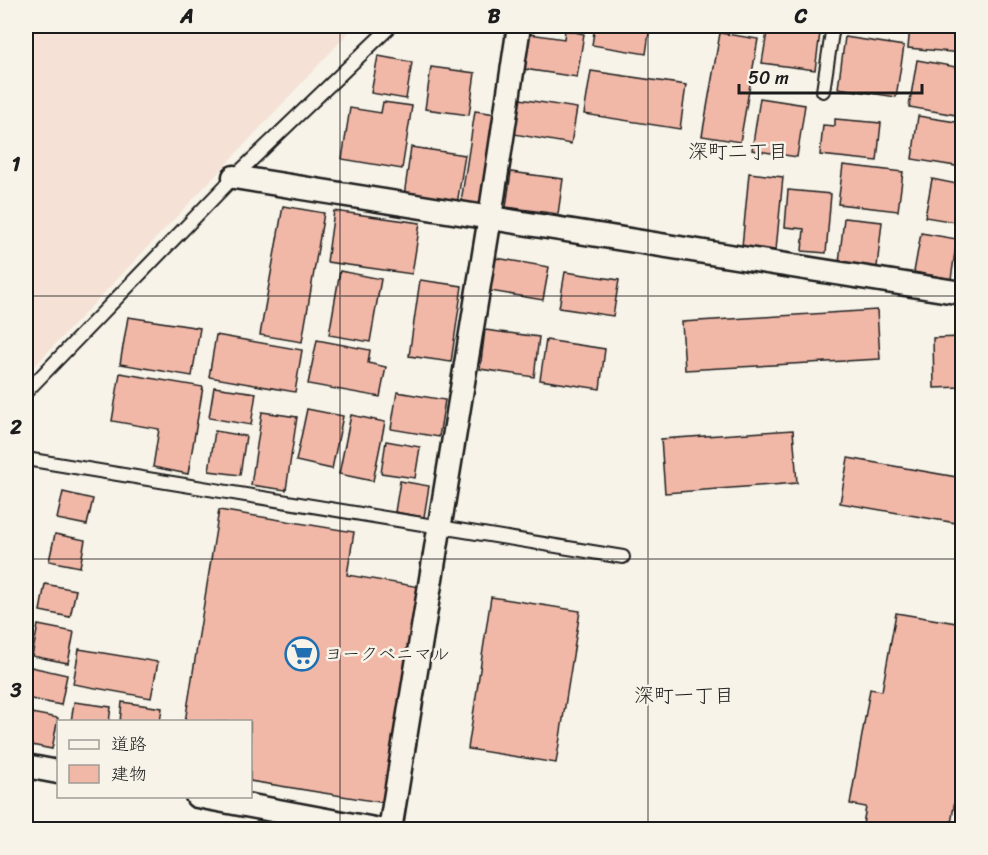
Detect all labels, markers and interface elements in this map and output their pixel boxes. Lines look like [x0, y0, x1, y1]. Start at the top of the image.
text: A [179, 0, 194, 34]
text: B [488, 0, 501, 34]
text: C [794, 0, 808, 34]
scale bar [739, 57, 922, 95]
text: 50 m [748, 62, 789, 94]
district label: 深町二丁目 [688, 134, 788, 169]
text: 1 [12, 147, 21, 182]
text: 2 [9, 410, 22, 445]
supermarket icon: ヨークベニマル [284, 636, 320, 672]
place label: ヨークベニマル [325, 638, 450, 670]
text: 3 [10, 673, 22, 708]
district label: 深町一丁目 [634, 678, 734, 713]
legend [57, 720, 252, 798]
text: 道路 [111, 728, 147, 760]
text: 建物 [111, 758, 147, 790]

